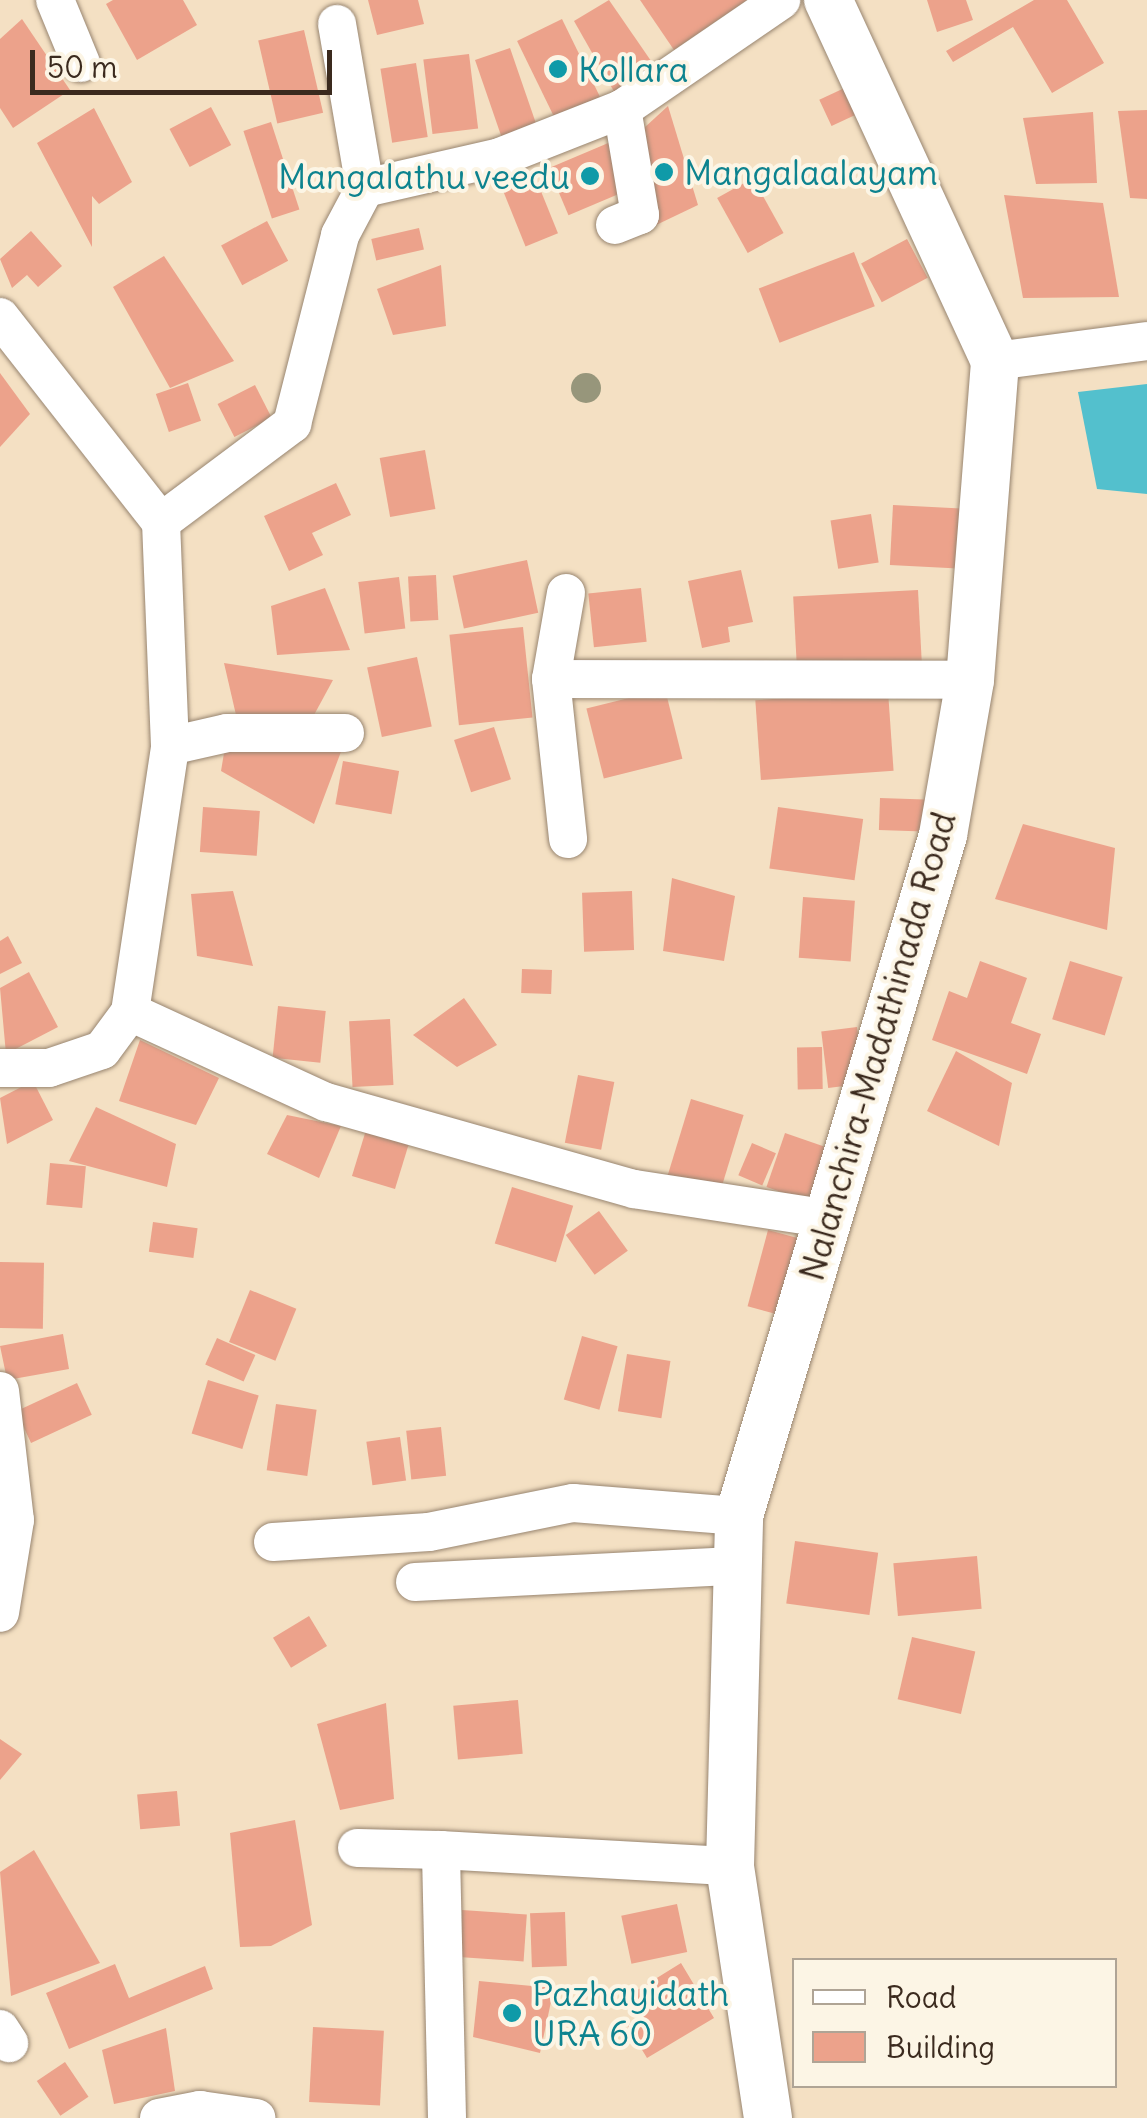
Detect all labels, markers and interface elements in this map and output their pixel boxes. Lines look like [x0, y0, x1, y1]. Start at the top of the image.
scale bar [35, 30, 338, 92]
text: 50 m [47, 48, 117, 86]
place label: Kollara [578, 48, 688, 90]
marker: Kollara [547, 58, 569, 80]
place label: Mangalaalayam [684, 151, 938, 193]
place label: Mangalathu veedu [278, 155, 570, 197]
marker: Mangalaalayam [653, 161, 675, 183]
marker: Mangalathu veedu [579, 165, 601, 187]
street label: Nalanchira-Madathinada Road [790, 807, 964, 1285]
legend [792, 1958, 1117, 2088]
place label: Pazhayidath URA 60 [532, 1972, 729, 2054]
text: Road [886, 1978, 956, 2016]
marker: Pazhayidath URA 60 [501, 2002, 523, 2024]
text: Building [886, 2028, 995, 2066]

